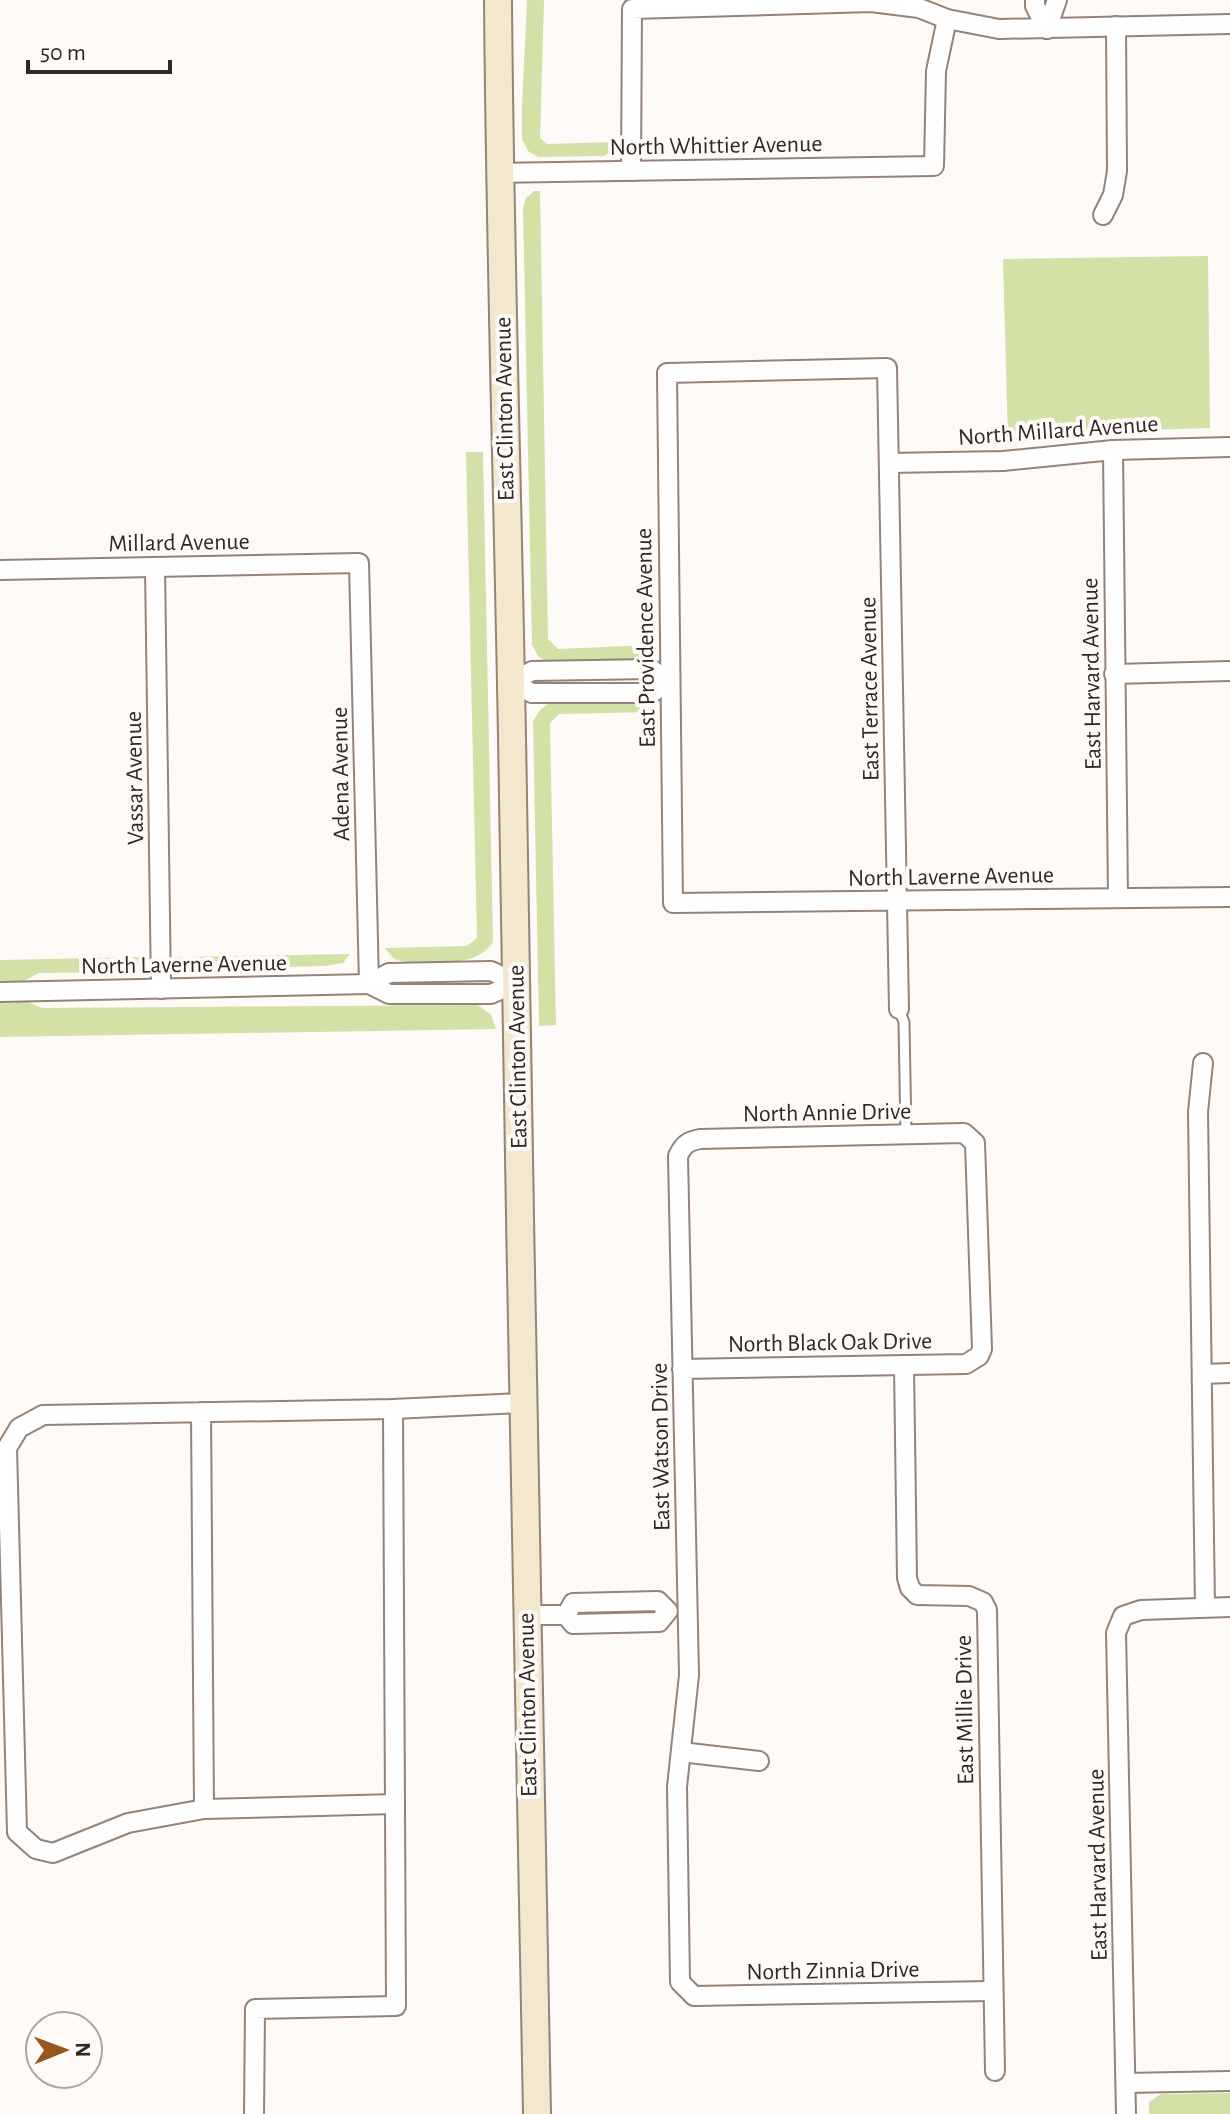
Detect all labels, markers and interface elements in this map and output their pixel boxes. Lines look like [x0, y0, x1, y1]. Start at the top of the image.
scale bar [28, 24, 170, 74]
text: 50 m [40, 41, 86, 65]
street label: North Whittier Avenue [610, 132, 823, 160]
street label: East Clinton Avenue [491, 317, 519, 501]
street label: North Millard Avenue [957, 412, 1159, 450]
street label: East Providence Avenue [632, 528, 660, 748]
street label: Millard Avenue [108, 530, 250, 556]
street label: East Harvard Avenue [1078, 578, 1106, 770]
street label: East Terrace Avenue [856, 597, 884, 781]
street label: Adena Avenue [328, 707, 354, 841]
street label: Vassar Avenue [122, 711, 148, 845]
street label: North Laverne Avenue [848, 863, 1054, 891]
street label: North Laverne Avenue [81, 951, 287, 979]
street label: East Clinton Avenue [504, 965, 532, 1149]
street label: North Annie Drive [743, 1100, 911, 1126]
street label: North Black Oak Drive [728, 1329, 932, 1357]
street label: East Watson Drive [648, 1363, 674, 1531]
street label: East Clinton Avenue [514, 1613, 542, 1797]
street label: East Millie Drive [952, 1635, 978, 1785]
street label: East Harvard Avenue [1084, 1769, 1112, 1961]
street label: North Zinnia Drive [746, 1957, 920, 1985]
north arrow [24, 2010, 104, 2090]
text: N [72, 2042, 94, 2058]

